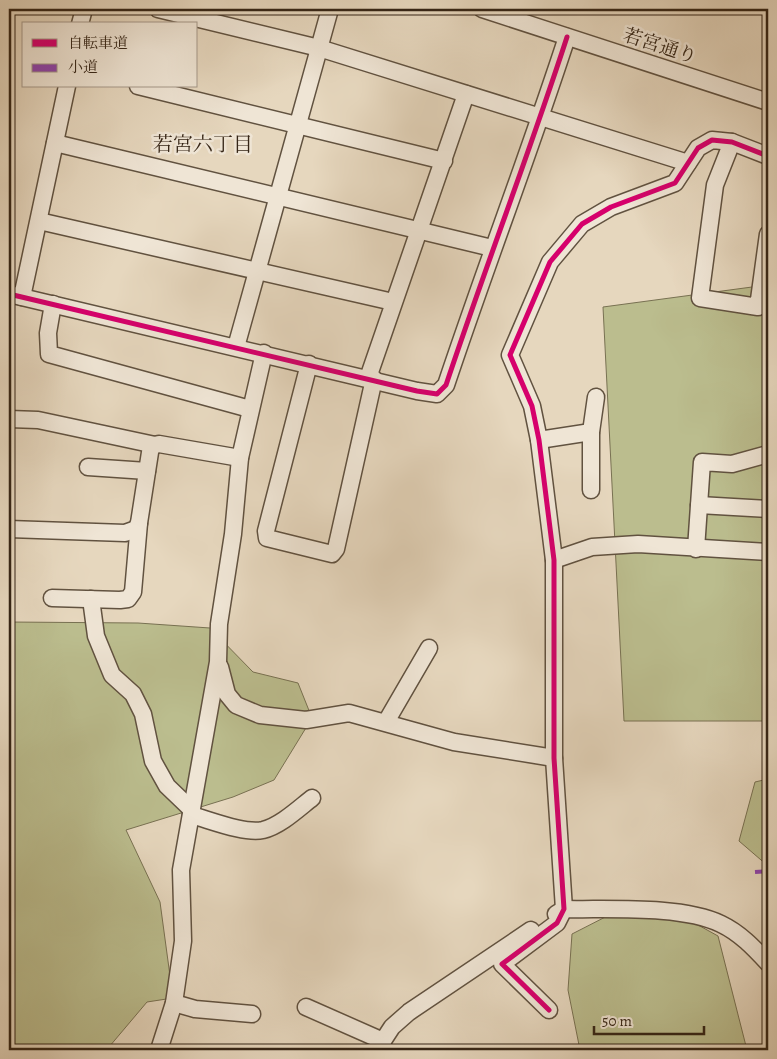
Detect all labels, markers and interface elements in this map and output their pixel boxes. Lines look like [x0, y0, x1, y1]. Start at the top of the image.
legend [22, 22, 198, 88]
street label: 若宮通り [620, 22, 700, 70]
text: 自転車道 [68, 33, 128, 53]
text: 小道 [68, 57, 98, 77]
district label: 若宮六丁目 [153, 131, 253, 158]
scale bar [594, 1004, 704, 1036]
text: 50 m [602, 1011, 632, 1031]

